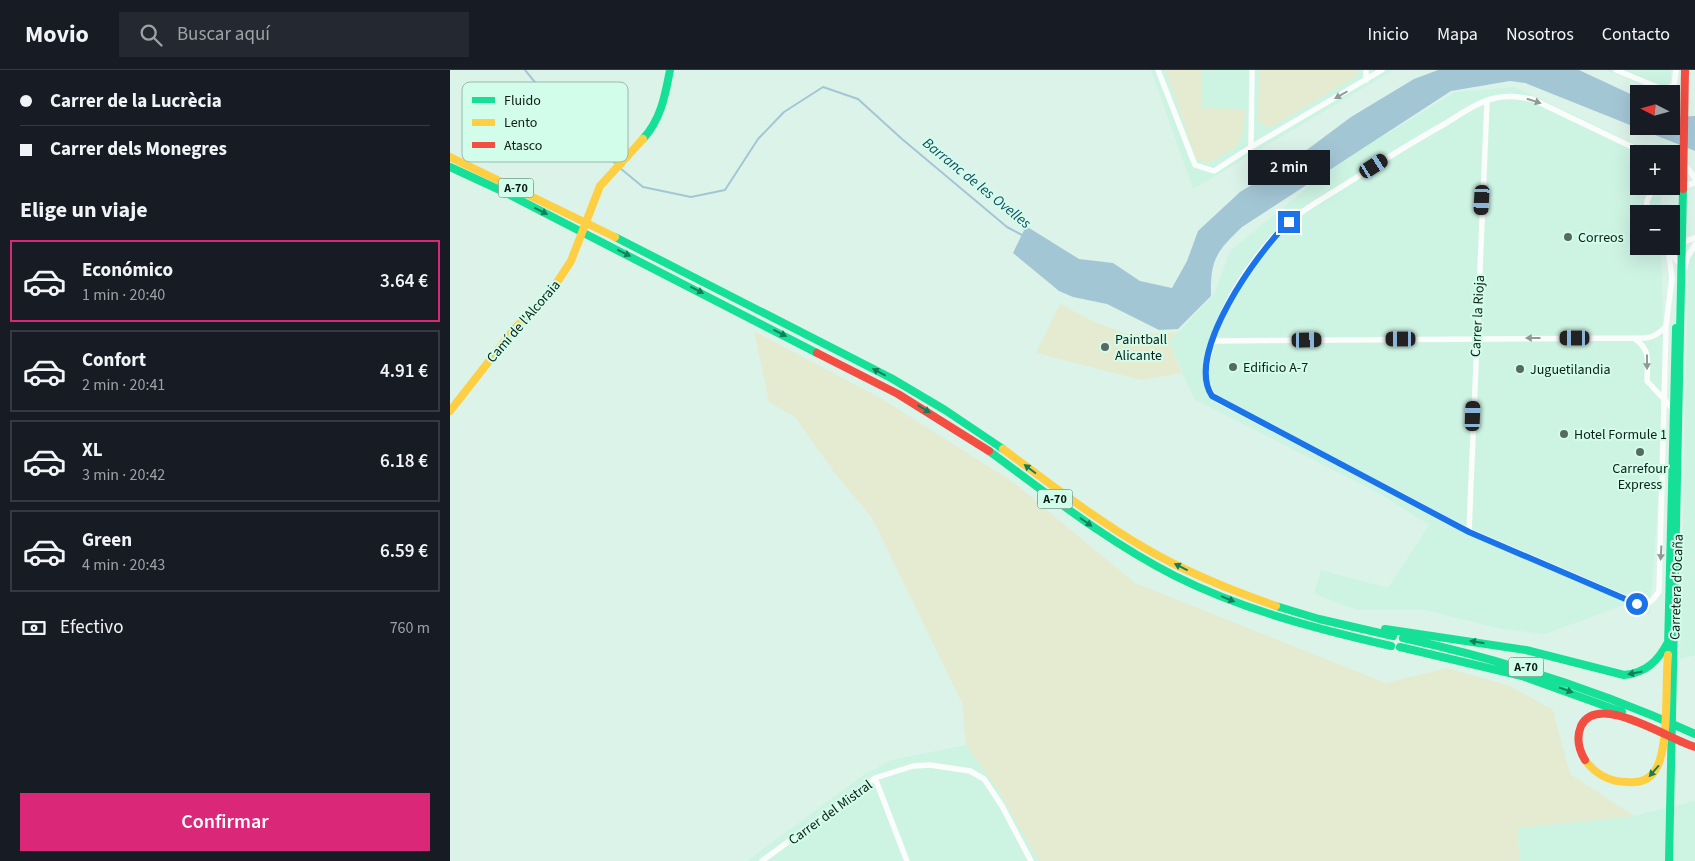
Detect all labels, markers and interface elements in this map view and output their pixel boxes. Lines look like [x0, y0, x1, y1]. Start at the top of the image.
search box [119, 12, 469, 57]
text: Movio [25, 17, 89, 52]
icon: search [137, 21, 165, 49]
text: Buscar aquí [177, 21, 270, 48]
text: Inicio [1368, 22, 1409, 47]
text: Mapa [1437, 22, 1478, 47]
text: Nosotros [1506, 22, 1574, 47]
text: Contacto [1602, 22, 1670, 47]
legend [462, 82, 628, 162]
north arrow [1630, 85, 1680, 135]
map controls [1630, 85, 1680, 255]
text: Carrer de la Lucrècia [50, 88, 222, 115]
text: Fluido [504, 91, 541, 111]
one-way arrow [1333, 91, 1348, 99]
one-way arrow [1527, 97, 1542, 105]
text: Lento [504, 113, 537, 133]
water label: Barranc de les Ovelles [918, 133, 1035, 234]
text: Carrer dels Monegres [50, 136, 227, 163]
text: Atasco [504, 136, 542, 156]
button: + [1630, 145, 1680, 195]
callout: 2 min [1248, 150, 1330, 184]
car [1357, 152, 1390, 180]
text: 2 min [1270, 156, 1308, 178]
road number: A-70 [498, 179, 534, 198]
car [1473, 185, 1490, 215]
text: Elige un viaje [20, 194, 148, 226]
button: − [1630, 205, 1680, 255]
one-way arrow [534, 207, 548, 215]
route end [1278, 211, 1300, 233]
place label: Correos [1578, 228, 1624, 248]
marker: Correos [1562, 231, 1574, 243]
one-way arrow [617, 249, 631, 257]
text: Económico [82, 257, 173, 284]
icon: car [22, 259, 67, 304]
text: 3.64 € [380, 268, 428, 295]
street label: Carrer la Rioja [1466, 274, 1490, 358]
street label: Camí de l'Alcoraia [482, 276, 565, 367]
text: 1 min · 20:40 [82, 284, 165, 306]
one-way arrow [690, 286, 705, 294]
one-way arrow [773, 329, 787, 337]
place label: Paintball Alicante [1115, 330, 1167, 366]
car [1560, 331, 1590, 346]
car [1291, 332, 1322, 348]
car [1386, 332, 1416, 347]
one-way arrow [1525, 334, 1541, 342]
marker: Paintball Alicante [1099, 341, 1111, 353]
text: Confort [82, 347, 146, 374]
icon: car [22, 349, 67, 394]
one-way arrow [1643, 354, 1651, 370]
text: 4.91 € [380, 358, 428, 385]
place label: Edificio A-7 [1243, 358, 1308, 378]
place label: Juguetilandia [1530, 360, 1611, 380]
marker: Edificio A-7 [1227, 361, 1239, 373]
marker: Juguetilandia [1514, 363, 1526, 375]
one-way arrow [872, 368, 886, 377]
text: 2 min · 20:41 [82, 374, 165, 396]
car [1464, 401, 1481, 431]
one-way arrow [917, 404, 930, 413]
place label: Hotel Formule 1 [1574, 425, 1667, 445]
marker: Hotel Formule 1 [1558, 428, 1570, 440]
text: XL [82, 437, 103, 464]
icon: car [22, 439, 67, 484]
marker: Carrefour Express [1634, 446, 1646, 458]
text: 6.18 € [380, 448, 428, 475]
place label: Carrefour Express [1612, 459, 1668, 495]
text: 3 min · 20:42 [82, 464, 165, 486]
one-way arrow [1024, 464, 1037, 475]
road number: A-70 [1038, 489, 1072, 508]
one-way arrow [1079, 517, 1092, 527]
text: Green [82, 527, 132, 554]
icon: car [22, 529, 67, 574]
street label: Carretera d'Ocaña [1665, 534, 1689, 640]
text: 6.59 € [380, 538, 428, 565]
one-way arrow [1657, 545, 1665, 561]
text: 4 min · 20:43 [82, 554, 165, 576]
one-way arrow [1174, 563, 1188, 572]
route start [1626, 593, 1648, 615]
one-way arrow [1221, 595, 1236, 603]
icon: cash [20, 614, 48, 642]
text: Efectivo [60, 614, 123, 641]
text: 760 m [390, 617, 430, 639]
one-way arrow [1468, 638, 1484, 646]
road number: A-70 [1508, 658, 1544, 676]
one-way arrow [1627, 670, 1643, 678]
one-way arrow [1559, 686, 1574, 694]
one-way arrow [1648, 765, 1660, 777]
street label: Carrer del Mistral [784, 775, 877, 850]
button: Confirmar [20, 793, 430, 851]

